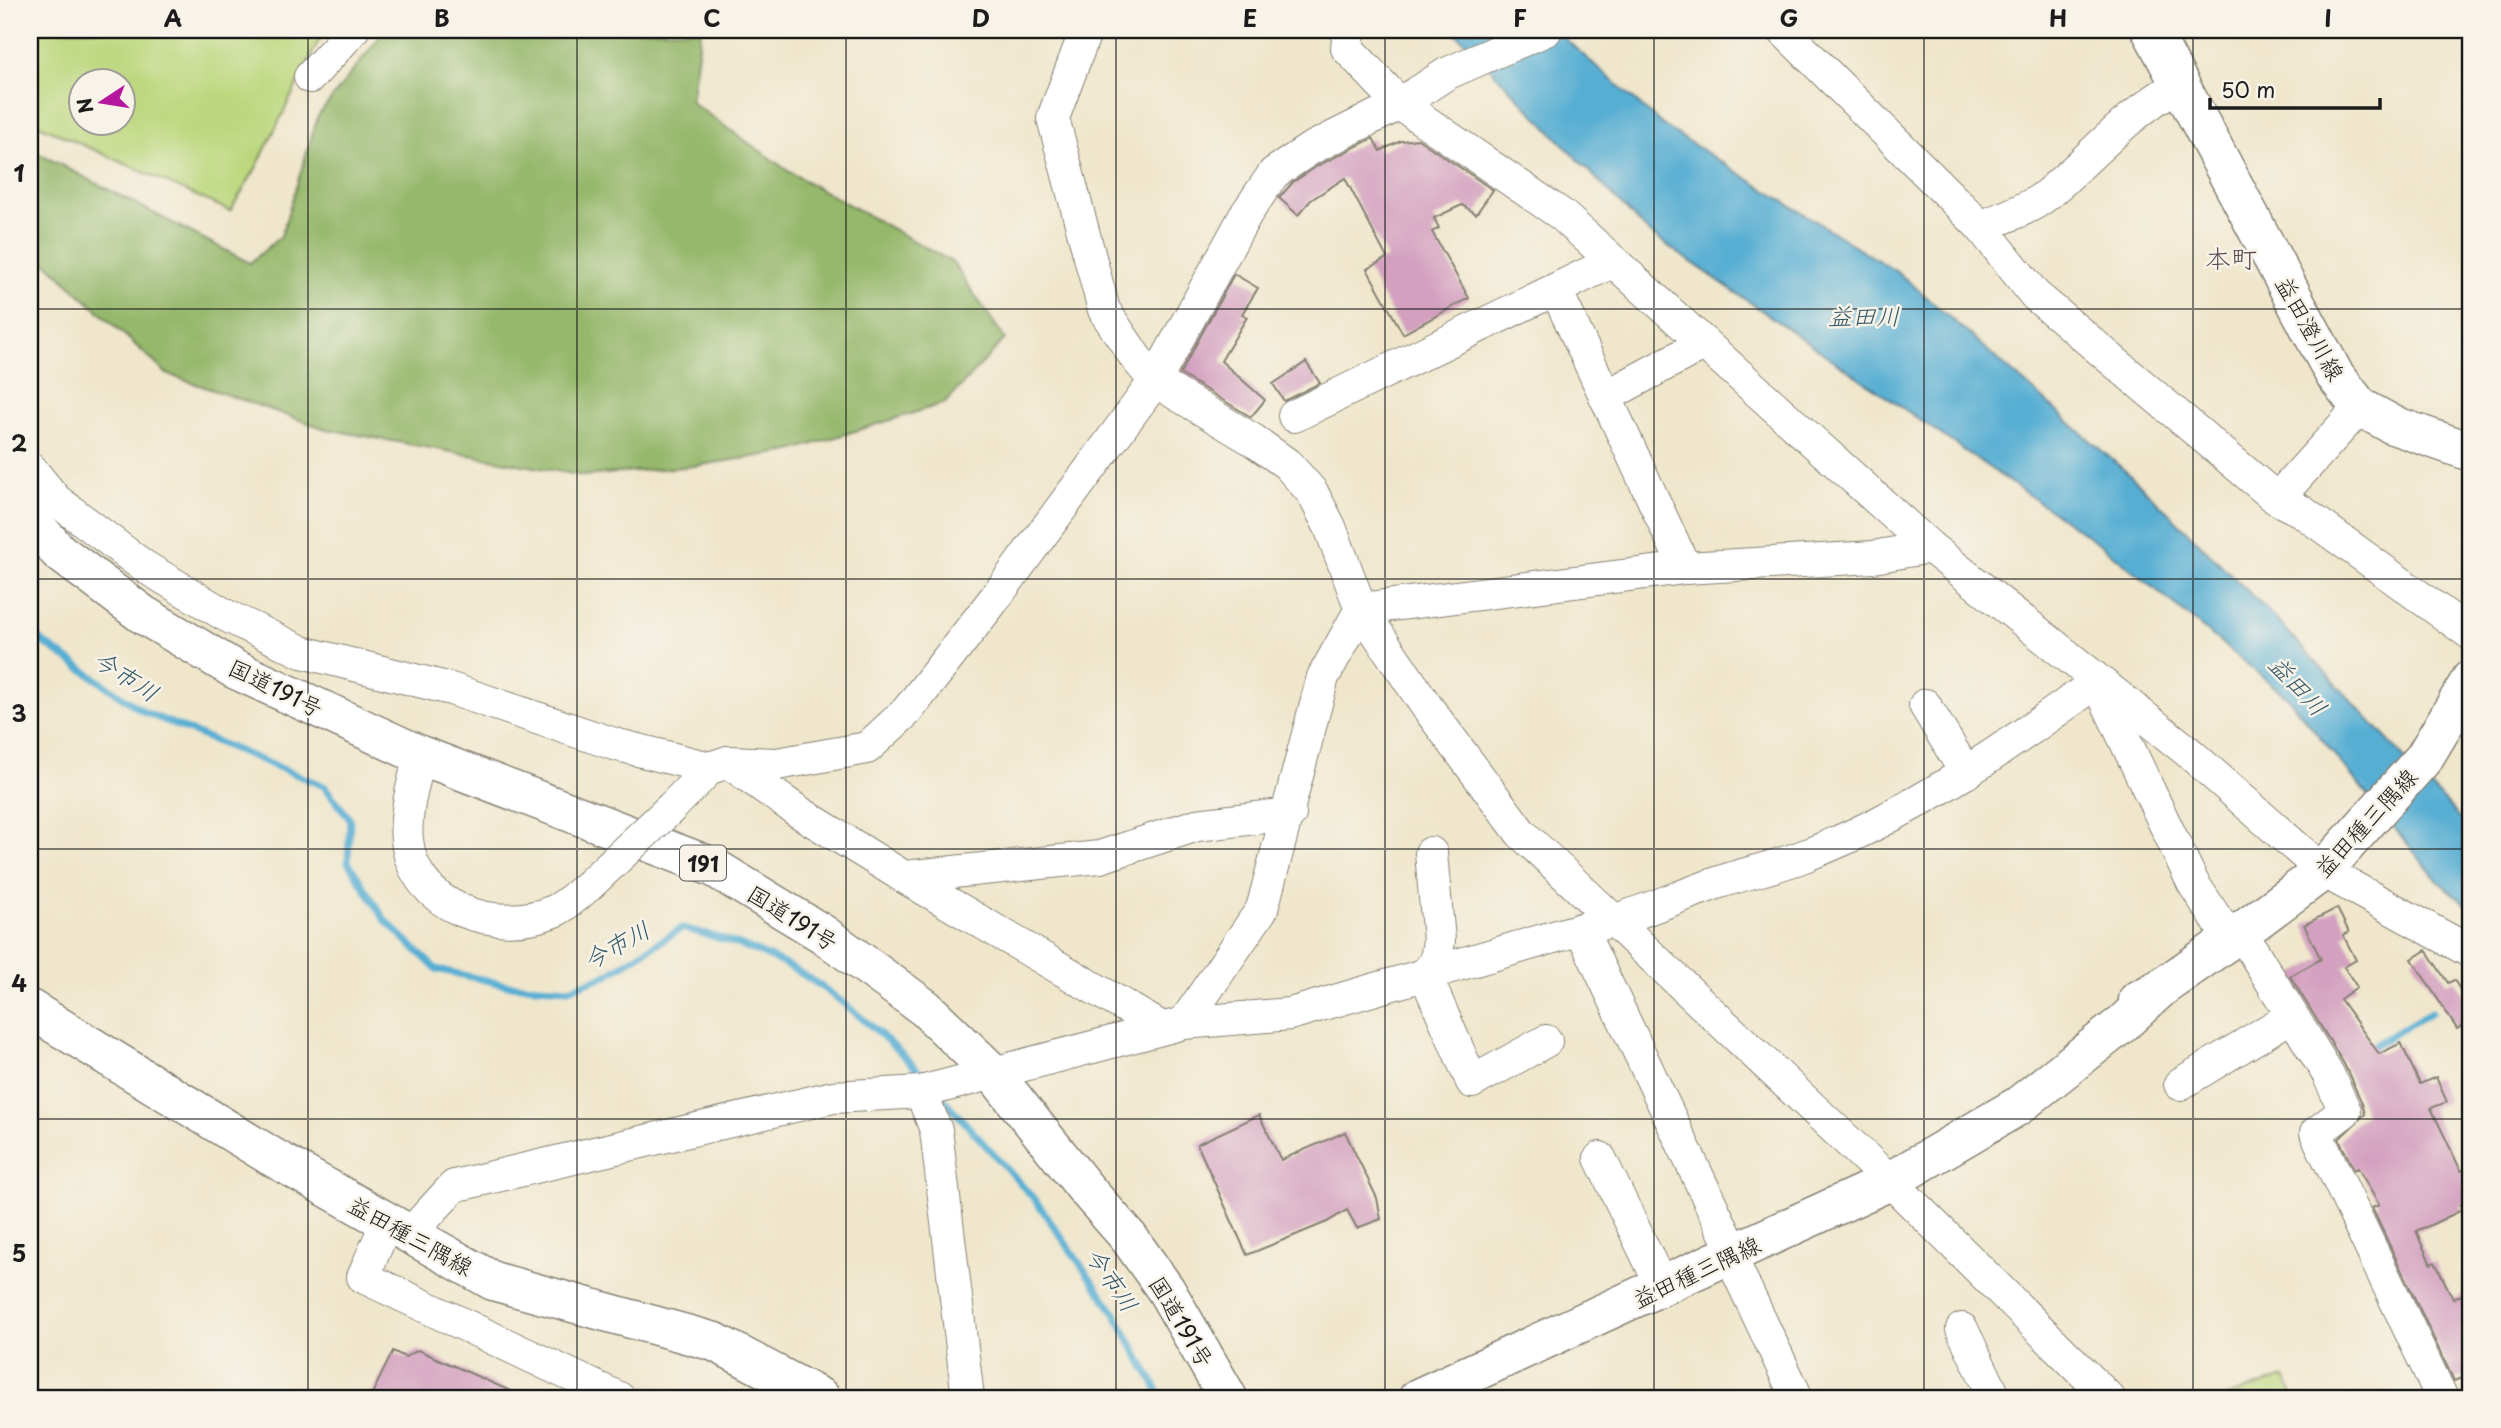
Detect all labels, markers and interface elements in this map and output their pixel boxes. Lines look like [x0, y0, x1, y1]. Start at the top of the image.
text: A [164, 0, 182, 35]
text: B [434, 0, 450, 35]
text: C [703, 0, 721, 35]
text: D [972, 0, 990, 35]
text: E [1243, 0, 1257, 35]
text: F [1513, 0, 1527, 35]
text: G [1780, 0, 1798, 35]
text: H [2049, 0, 2067, 35]
text: I [2324, 0, 2332, 35]
north arrow [66, 66, 136, 136]
scale bar [2210, 66, 2380, 110]
text: 50 m [2221, 73, 2275, 105]
text: N [69, 95, 100, 116]
text: 1 [14, 155, 25, 190]
district label: 本町 [2205, 238, 2257, 277]
street label: 益田澄川線 [2268, 269, 2354, 387]
water label: 益田川 [1828, 297, 1900, 333]
text: 2 [11, 425, 27, 460]
water label: 今市川 [87, 640, 167, 710]
water label: 益田川 [2261, 646, 2337, 724]
street label: 国道191号 [223, 649, 329, 725]
text: 3 [11, 695, 27, 730]
street label: 益田種三隅線 [2305, 760, 2425, 884]
road number: 191 [680, 846, 726, 880]
street label: 国道191号 [741, 875, 845, 959]
water label: 今市川 [576, 911, 656, 977]
text: 4 [11, 965, 27, 1000]
street label: 益田種三隅線 [342, 1186, 480, 1284]
street label: 益田種三隅線 [1626, 1226, 1766, 1316]
text: 5 [12, 1235, 26, 1270]
water label: 今市川 [1078, 1239, 1148, 1319]
street label: 国道191号 [1141, 1268, 1223, 1374]

